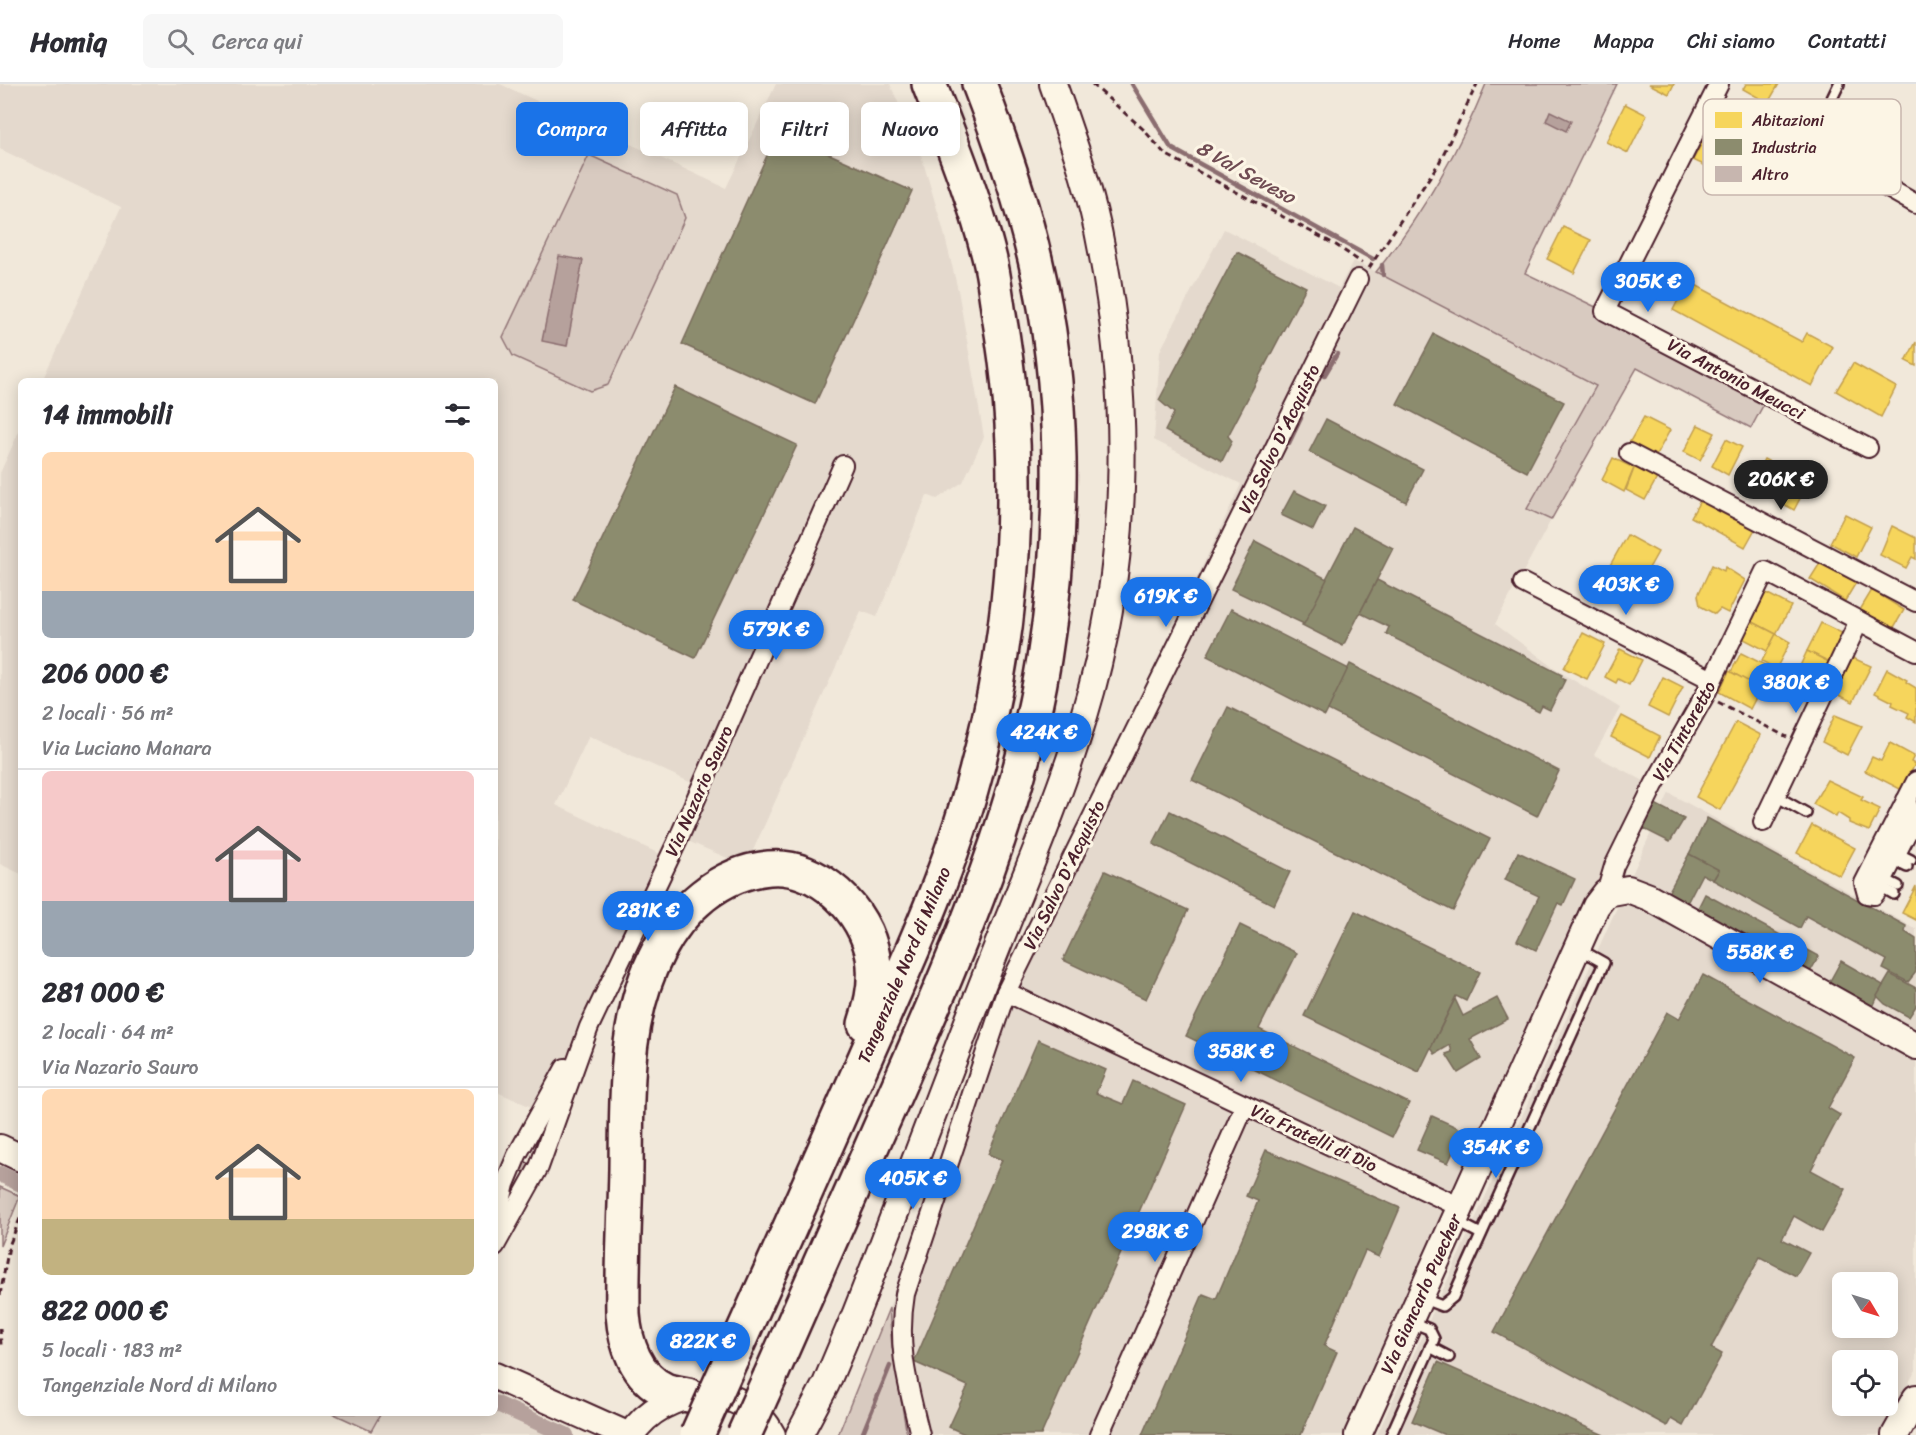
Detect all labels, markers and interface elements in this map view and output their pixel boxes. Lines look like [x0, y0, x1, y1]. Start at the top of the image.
search box [143, 14, 563, 68]
text: Homiq [30, 17, 107, 66]
text: Cerca qui [212, 22, 302, 61]
text: Home [1508, 22, 1560, 60]
text: Mappa [1593, 22, 1654, 60]
text: Chi siamo [1687, 22, 1775, 60]
text: Contatti [1808, 22, 1886, 60]
icon: search [164, 25, 197, 58]
legend [1703, 99, 1901, 195]
chip: Compra [516, 102, 628, 156]
chip: Affitta [640, 102, 748, 156]
chip: Filtri [760, 102, 849, 156]
chip: Nuovo [861, 102, 960, 156]
text: Abitazioni [1751, 106, 1824, 135]
water label: 8 Val Seveso [1190, 131, 1303, 215]
text: Industria [1751, 133, 1817, 162]
text: Altro [1751, 160, 1789, 189]
pin: 305K € [1599, 262, 1697, 313]
text: 305K € [1615, 264, 1681, 299]
street label: Via Antonio Meucci [1661, 329, 1812, 429]
street label: Via Salvo D'Acquisto [1229, 359, 1329, 519]
text: 14 immobili [42, 391, 172, 437]
icon: filters [441, 398, 474, 431]
pin: 206K € [1732, 460, 1830, 511]
text: 206K € [1748, 462, 1814, 497]
icon: home [204, 491, 312, 599]
pin: 403K € [1577, 565, 1675, 616]
text: 403K € [1593, 567, 1659, 602]
pin: 619K € [1117, 577, 1215, 628]
text: 619K € [1135, 579, 1197, 614]
pin: 579K € [727, 610, 825, 661]
text: 579K € [743, 612, 809, 647]
text: 206 000 € [42, 650, 168, 696]
pin: 380K € [1747, 663, 1845, 714]
text: 380K € [1763, 665, 1829, 700]
street label: Via Tintoretto [1643, 675, 1725, 787]
text: 2 locali · 56 m² [42, 696, 174, 731]
pin: 424K € [995, 713, 1093, 764]
text: 424K € [1010, 715, 1078, 750]
street label: Via Nazario Sauro [656, 720, 742, 862]
text: Via Luciano Manara [42, 731, 212, 766]
street label: Via Salvo D'Acquisto [1014, 795, 1114, 955]
icon: home [204, 810, 312, 918]
street label: Tangenziale Nord di Milano [848, 861, 960, 1069]
pin: 281K € [599, 891, 697, 942]
text: 281K € [617, 893, 679, 928]
pin: 558K € [1711, 933, 1809, 984]
text: 558K € [1726, 935, 1794, 970]
text: 281 000 € [42, 969, 164, 1015]
text: 2 locali · 64 m² [42, 1015, 174, 1050]
pin: 358K € [1192, 1032, 1290, 1083]
text: 358K € [1208, 1034, 1274, 1069]
text: Via Nazario Sauro [42, 1050, 199, 1085]
street label: Via Fratelli di Dio [1245, 1095, 1383, 1181]
icon: home [204, 1128, 312, 1236]
pin: 354K € [1447, 1128, 1545, 1179]
text: 354K € [1463, 1130, 1529, 1165]
pin: 405K € [864, 1159, 962, 1210]
text: 405K € [879, 1161, 947, 1196]
street label: Via Giancarlo Puecher [1371, 1207, 1471, 1379]
pin: 298K € [1106, 1212, 1204, 1263]
text: 298K € [1122, 1214, 1188, 1249]
north arrow [1832, 1272, 1898, 1338]
map controls [1832, 1272, 1898, 1416]
text: 822 000 € [42, 1287, 168, 1333]
pin: 822K € [654, 1322, 752, 1373]
text: 822K € [670, 1324, 736, 1359]
text: 5 locali · 183 m² [42, 1333, 182, 1368]
button: locate [1832, 1350, 1898, 1416]
text: Tangenziale Nord di Milano [42, 1368, 277, 1403]

